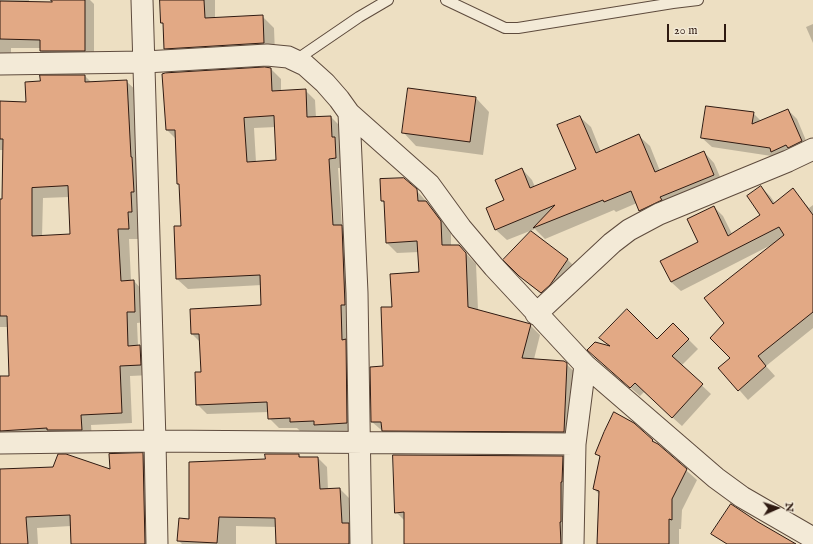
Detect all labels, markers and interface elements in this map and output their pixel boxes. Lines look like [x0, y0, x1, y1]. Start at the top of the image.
scale bar [669, 16, 728, 42]
text: 20 m [674, 23, 697, 38]
north arrow [757, 488, 797, 528]
text: N [782, 502, 796, 512]

